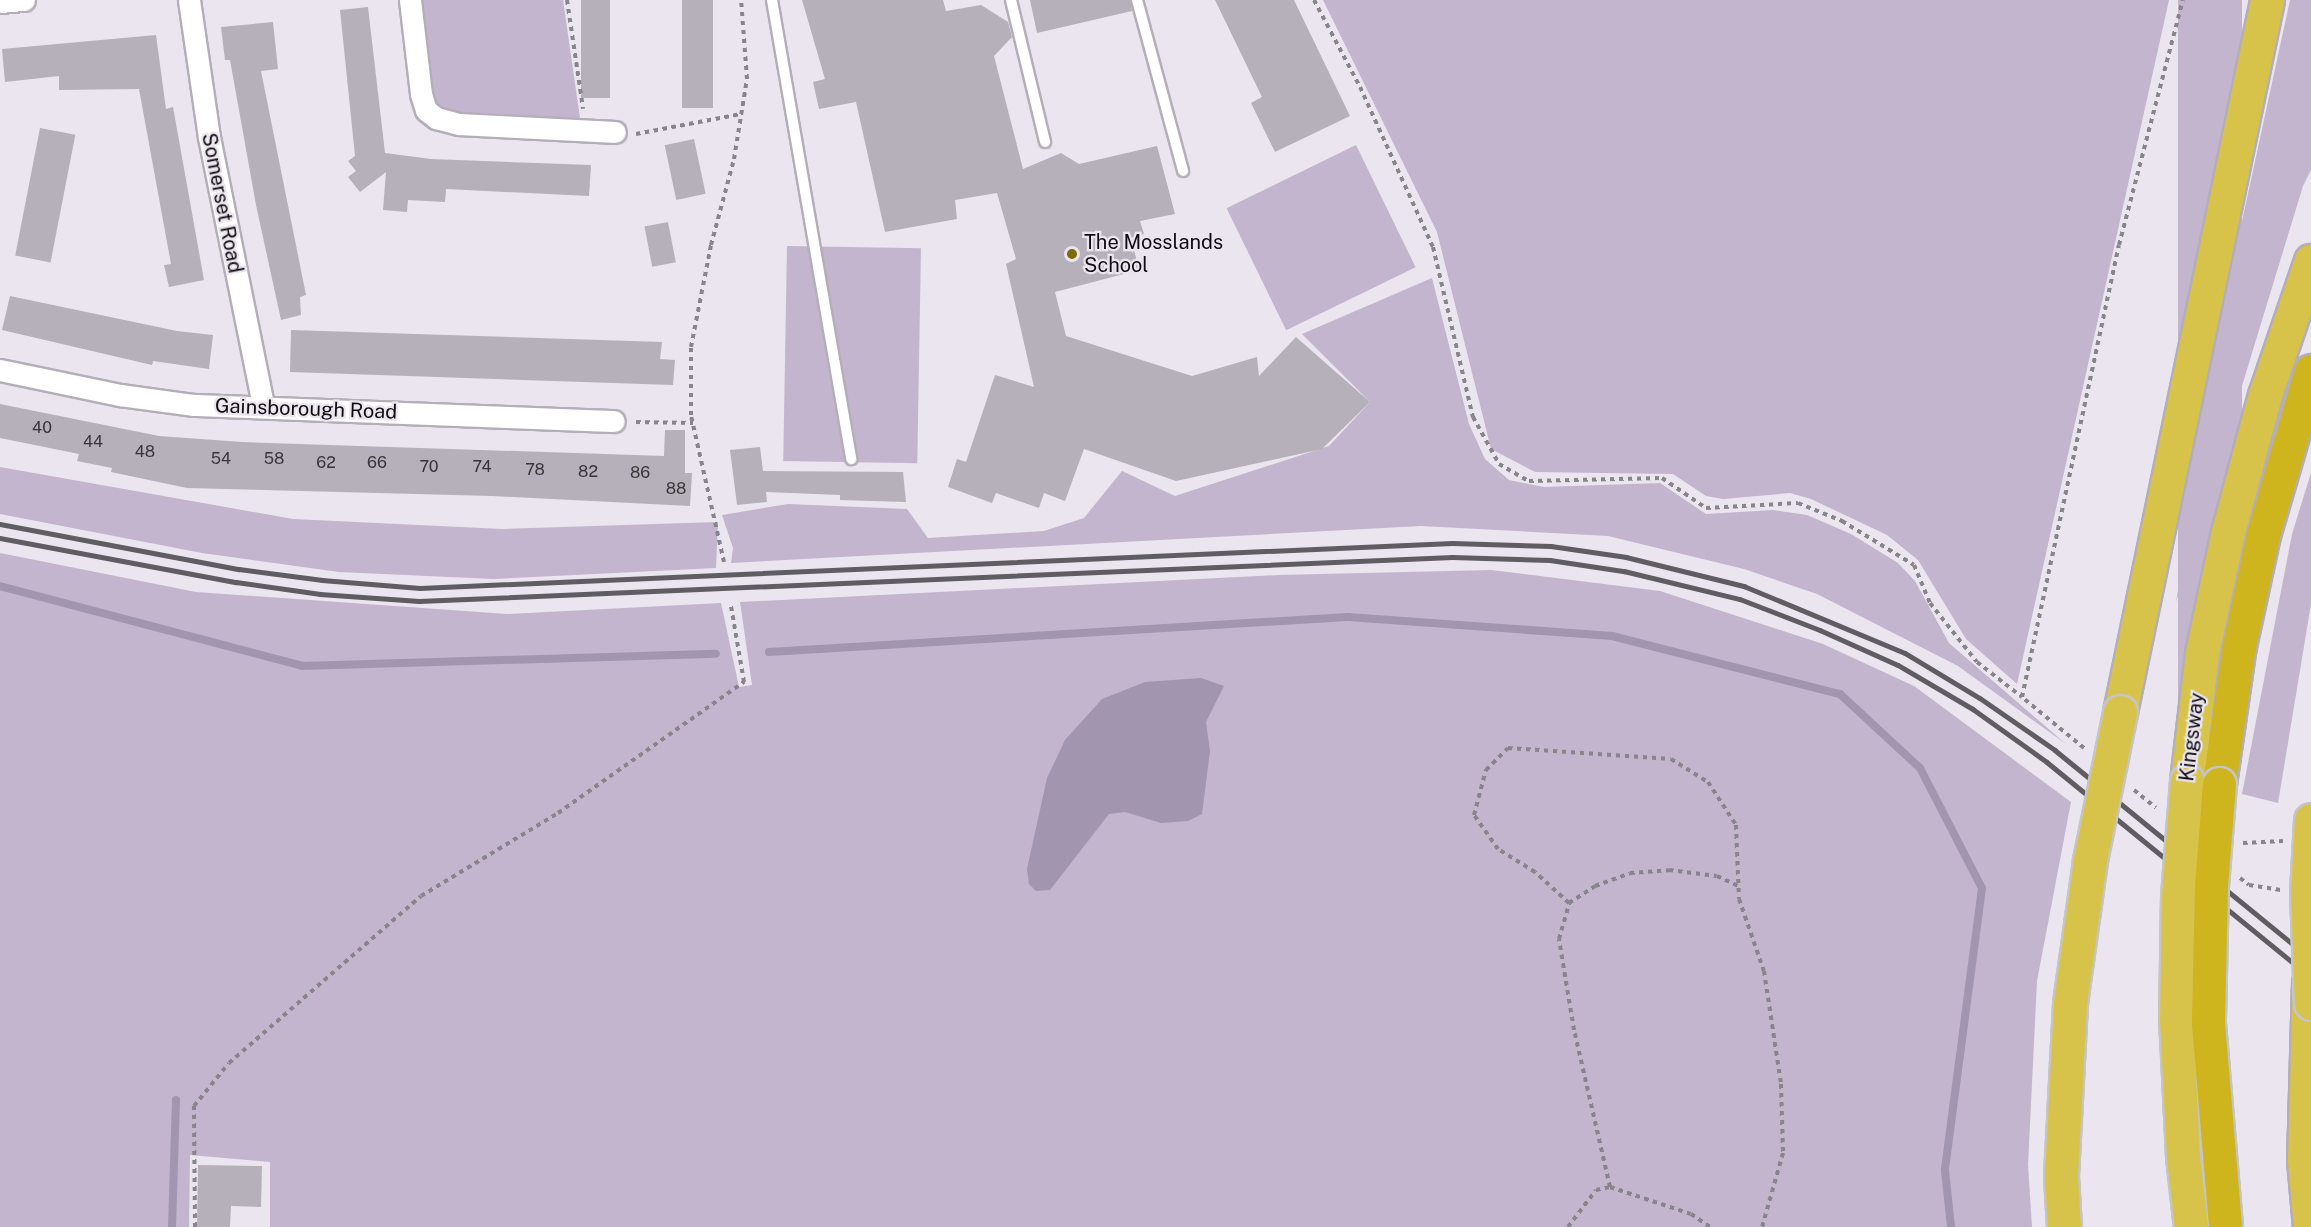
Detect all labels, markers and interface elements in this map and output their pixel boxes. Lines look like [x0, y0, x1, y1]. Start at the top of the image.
street label: Somerset Road [197, 131, 247, 275]
place label: The Mosslands School [1084, 231, 1223, 278]
marker: The Mosslands School [1065, 247, 1079, 261]
street label: Gainsborough Road [214, 394, 398, 424]
house number: 40 [32, 418, 52, 438]
house number: 44 [83, 432, 103, 452]
house number: 48 [135, 442, 155, 462]
house number: 54 [211, 449, 231, 469]
house number: 58 [264, 449, 284, 469]
house number: 62 [316, 453, 336, 473]
house number: 66 [367, 453, 387, 473]
house number: 70 [419, 457, 439, 477]
house number: 74 [472, 457, 492, 477]
house number: 78 [525, 460, 545, 480]
house number: 82 [578, 462, 598, 482]
house number: 86 [630, 463, 650, 483]
house number: 88 [666, 479, 686, 499]
street label: Kingsway [2175, 691, 2209, 783]

